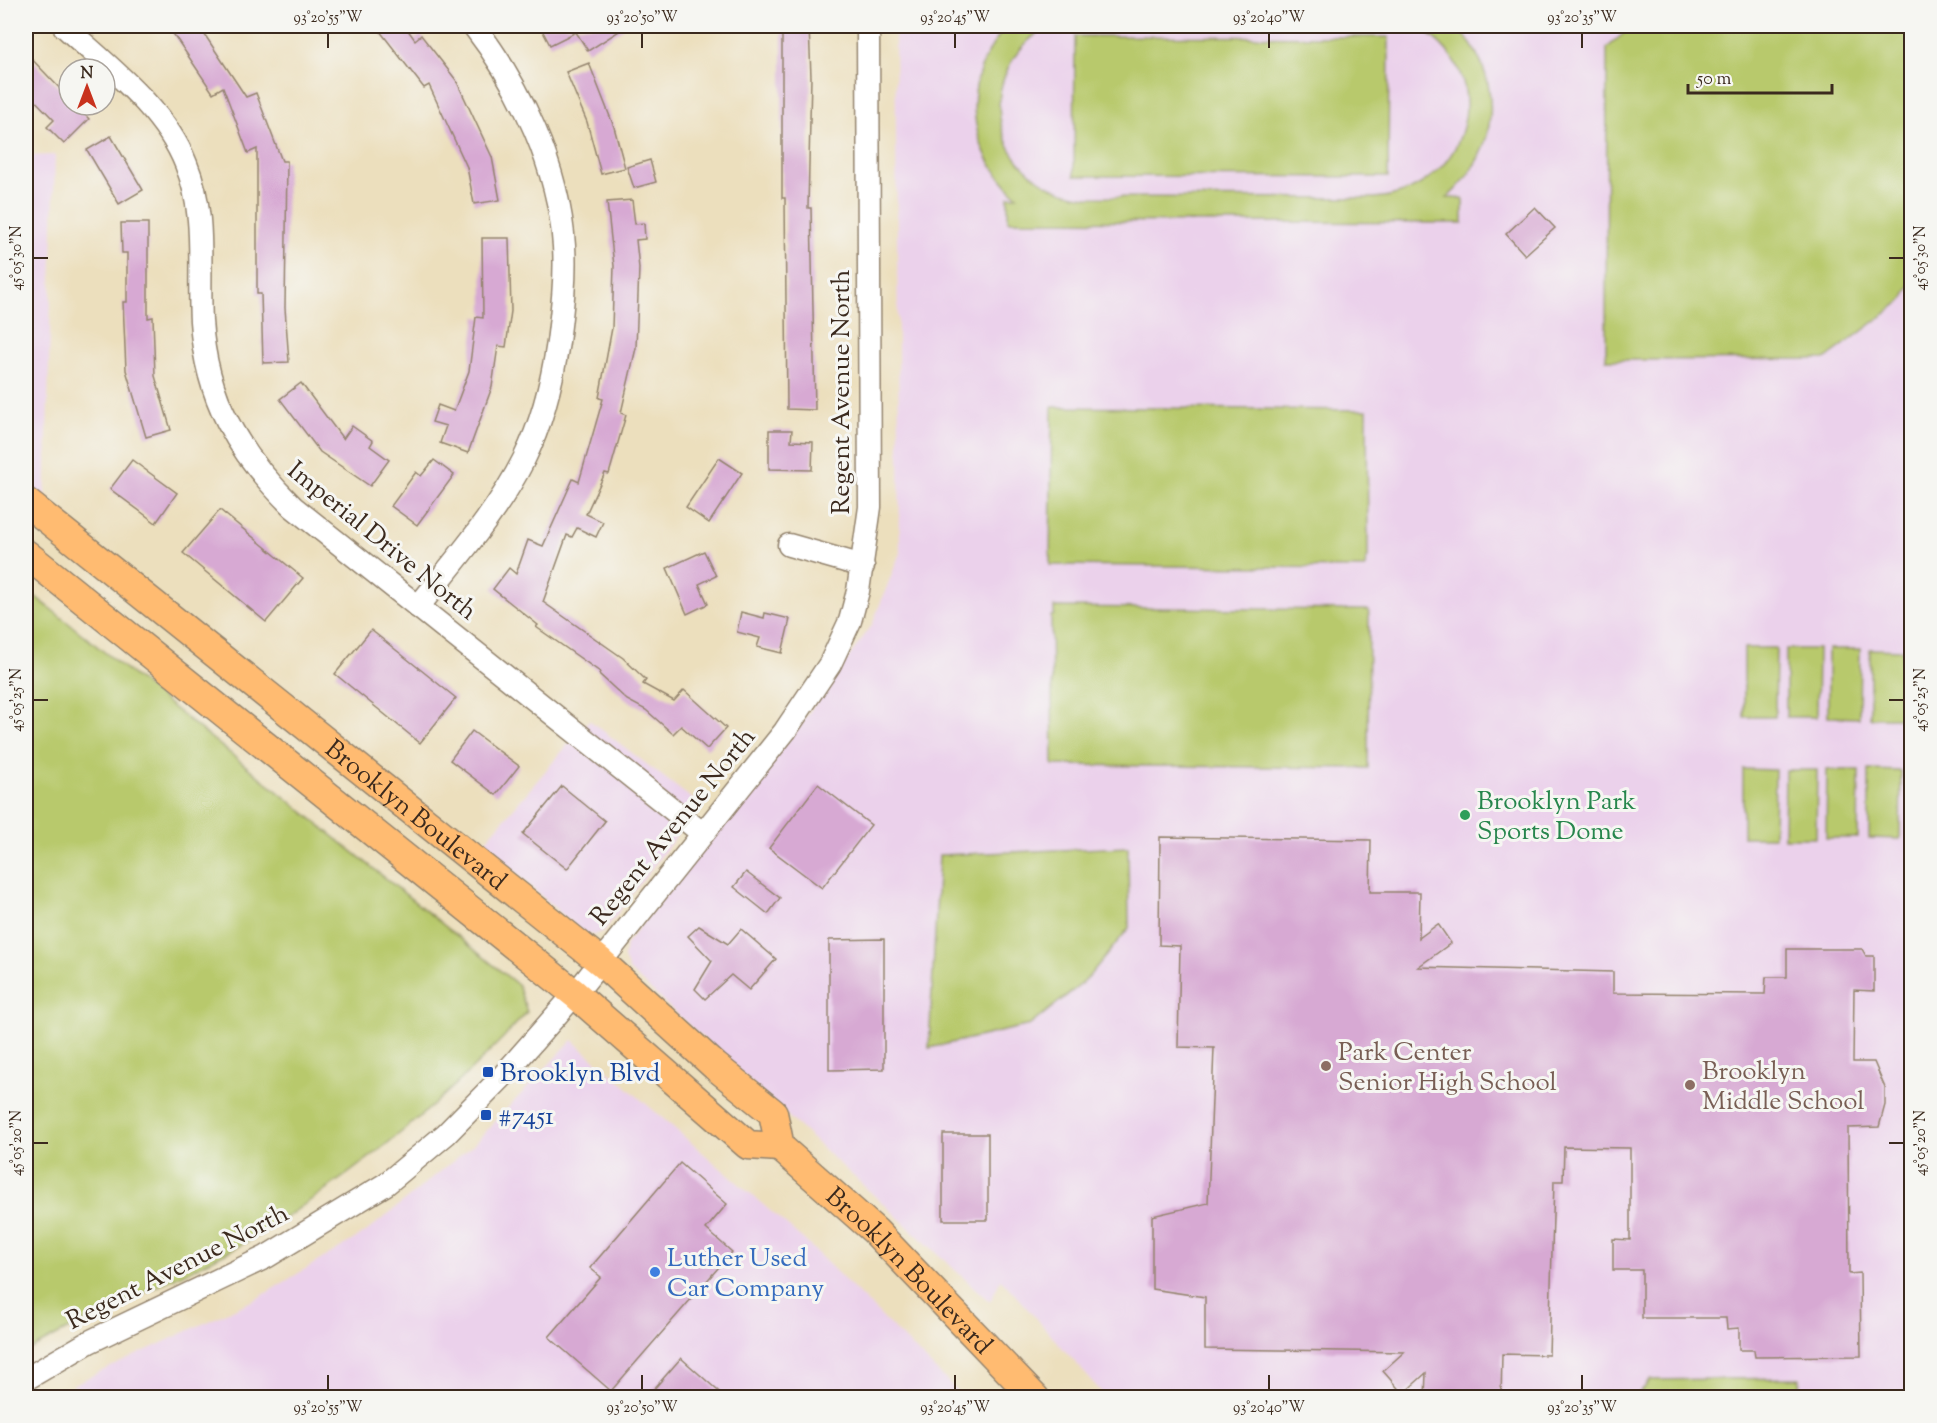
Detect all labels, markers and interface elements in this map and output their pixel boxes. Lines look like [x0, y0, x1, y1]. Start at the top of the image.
text: 93°20'55"W [294, 8, 363, 29]
text: 93°20'50"W [606, 8, 678, 29]
text: 93°20'45"W [920, 8, 990, 29]
text: 93°20'40"W [1233, 8, 1305, 29]
text: 93°20'35"W [1547, 8, 1617, 29]
north arrow [57, 57, 117, 117]
scale bar [1688, 57, 1832, 95]
text: N [81, 63, 94, 86]
text: 50 m [1696, 67, 1732, 93]
text: 45°05'30"N [7, 225, 28, 291]
text: 45°05'30"N [1911, 225, 1932, 291]
street label: Regent Avenue North [824, 269, 861, 515]
street label: Imperial Drive North [279, 454, 484, 630]
text: 45°05'25"N [7, 668, 28, 732]
text: 45°05'25"N [1911, 668, 1932, 732]
street label: Regent Avenue North [582, 721, 765, 934]
street label: Brooklyn Boulevard [316, 732, 514, 901]
place label: Brooklyn Park Sports Dome [1477, 784, 1636, 851]
marker: Brooklyn Park Sports Dome [1458, 808, 1472, 822]
place label: Park Center Senior High School [1338, 1035, 1557, 1102]
place label: Brooklyn Middle School [1702, 1054, 1865, 1121]
place label: Brooklyn Blvd [500, 1056, 661, 1093]
marker: Park Center Senior High School [1319, 1059, 1333, 1073]
marker: Brooklyn Blvd [481, 1065, 495, 1079]
marker: Brooklyn Middle School [1683, 1078, 1697, 1092]
place label: #7451 [498, 1099, 554, 1136]
marker: #7451 [479, 1108, 493, 1122]
text: 45°05'20"N [7, 1110, 28, 1176]
text: 45°05'20"N [1911, 1110, 1932, 1176]
street label: Brooklyn Boulevard [816, 1180, 1000, 1364]
street label: Regent Avenue North [61, 1196, 296, 1340]
place label: Luther Used Car Company [667, 1241, 824, 1308]
marker: Luther Used Car Company [648, 1265, 662, 1279]
text: 93°20'55"W [294, 1398, 363, 1419]
text: 93°20'50"W [606, 1398, 678, 1419]
text: 93°20'45"W [920, 1398, 990, 1419]
text: 93°20'40"W [1233, 1398, 1305, 1419]
text: 93°20'35"W [1547, 1398, 1617, 1419]

